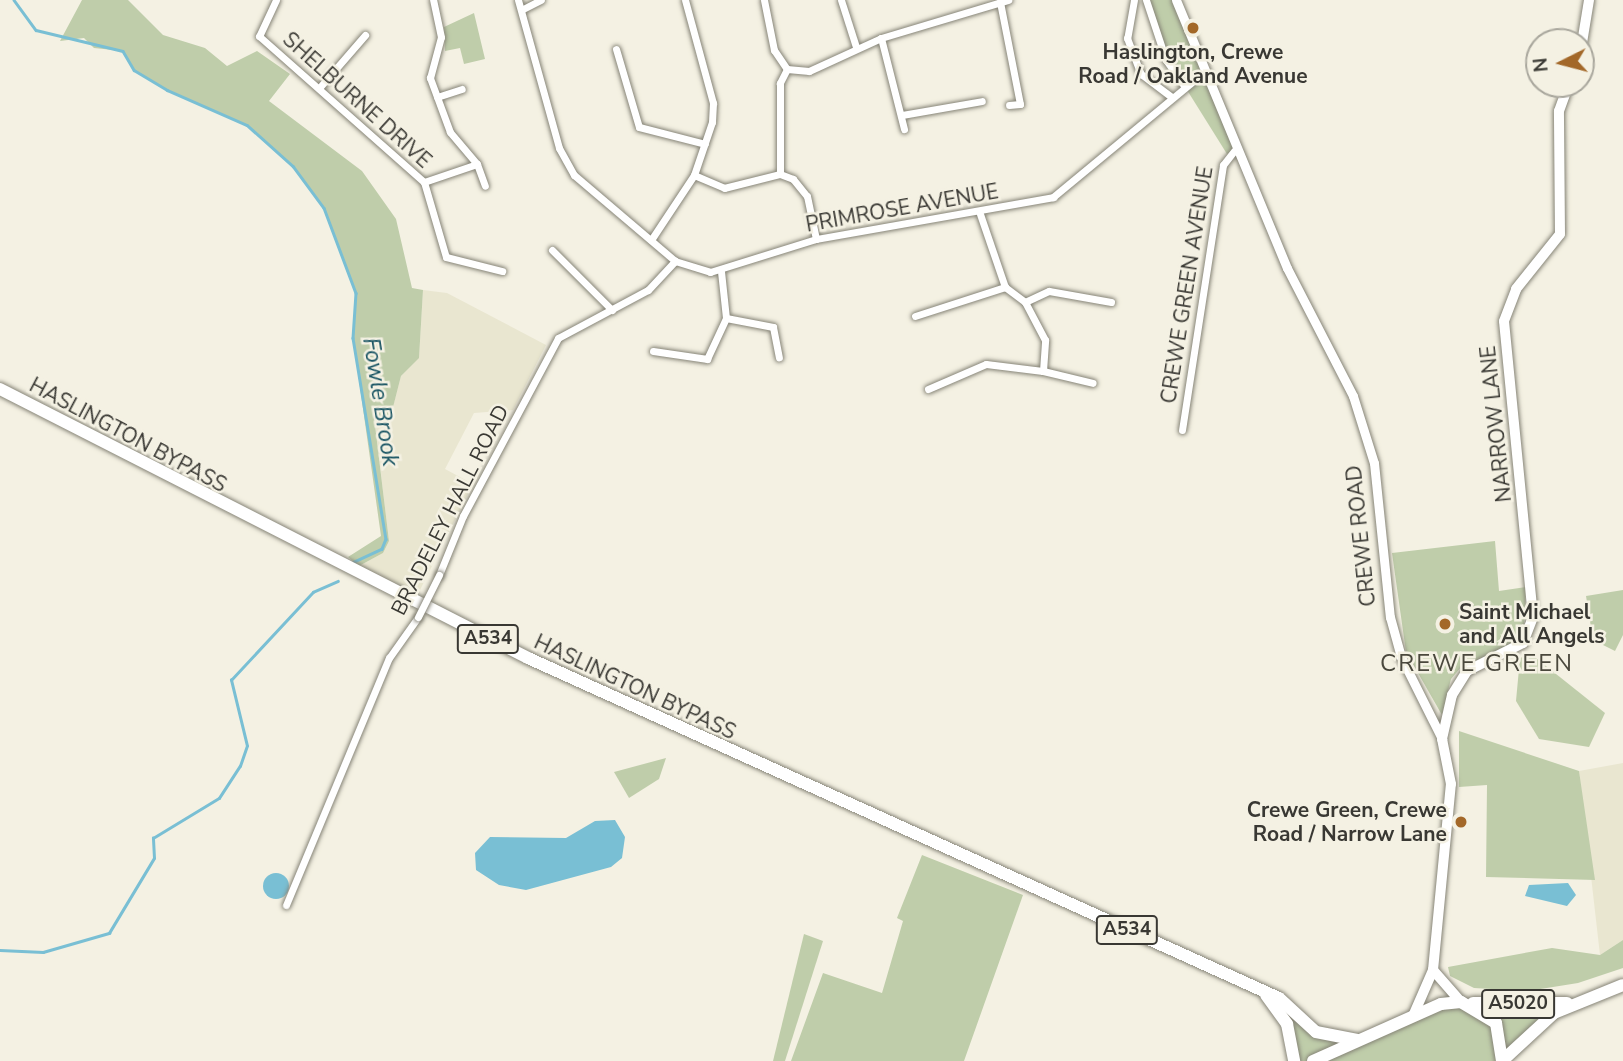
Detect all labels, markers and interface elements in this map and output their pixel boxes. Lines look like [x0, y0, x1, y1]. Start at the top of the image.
marker: Haslington, Crewe Road / Oakland Avenue [1185, 20, 1201, 36]
street label: SHELBURNE DRIVE [278, 27, 436, 173]
north arrow [1525, 28, 1595, 98]
place label: Haslington, Crewe Road / Oakland Avenue [1078, 39, 1308, 89]
text: N [1527, 57, 1555, 73]
street label: CREWE GREEN AVENUE [1156, 165, 1218, 405]
street label: PRIMROSE AVENUE [804, 179, 1000, 237]
water label: Fowle Brook [356, 336, 404, 468]
street label: NARROW LANE [1475, 345, 1517, 503]
street label: HASLINGTON BYPASS [25, 372, 231, 498]
street label: BRADELEY HALL ROAD [386, 401, 514, 619]
street label: CREWE ROAD [1341, 464, 1381, 608]
place label: Saint Michael and All Angels [1459, 599, 1605, 649]
marker: Saint Michael and All Angels [1437, 616, 1453, 632]
road number: A534 [456, 624, 520, 654]
street label: HASLINGTON BYPASS [530, 629, 740, 745]
district label: CREWE GREEN [1381, 650, 1573, 678]
place label: Crewe Green, Crewe Road / Narrow Lane [1247, 797, 1447, 847]
marker: Crewe Green, Crewe Road / Narrow Lane [1453, 814, 1469, 830]
road number: A534 [1096, 914, 1158, 946]
road number: A5020 [1480, 988, 1556, 1020]

